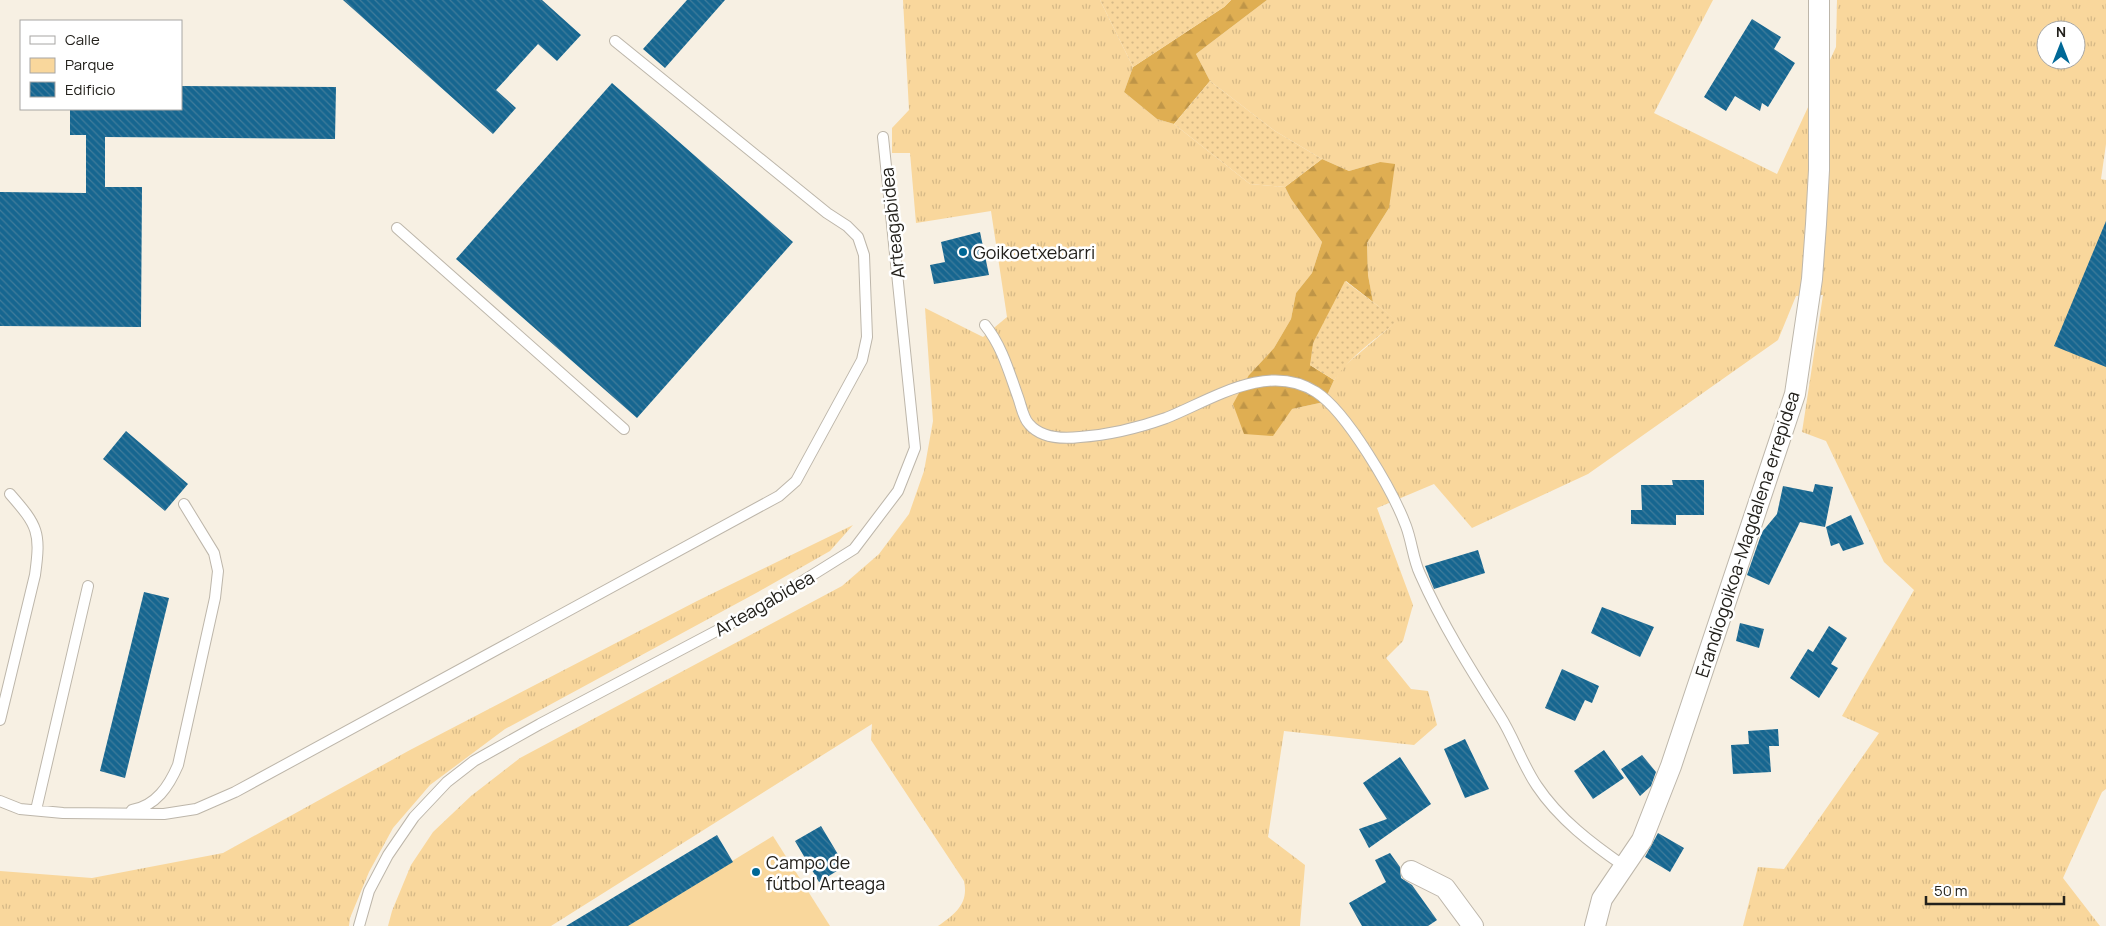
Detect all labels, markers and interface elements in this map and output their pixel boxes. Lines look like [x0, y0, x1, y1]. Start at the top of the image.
legend [20, 20, 182, 110]
north arrow [2036, 20, 2086, 70]
text: N [2056, 22, 2066, 41]
text: Calle [65, 29, 100, 50]
text: Parque [65, 54, 114, 75]
text: Edificio [65, 79, 116, 100]
street label: Arteagabidea [874, 166, 910, 280]
place label: Goikoetxebarri [973, 240, 1095, 264]
marker: Goikoetxebarri [957, 246, 969, 258]
street label: Erandiogoikoa-Magdalena errepidea [1689, 388, 1805, 680]
street label: Arteagabidea [710, 565, 818, 641]
place label: Campo de fútbol Arteaga [766, 850, 885, 895]
marker: Campo de fútbol Arteaga [750, 866, 762, 878]
scale bar [1926, 874, 2064, 906]
text: 50 m [1934, 880, 1968, 901]

